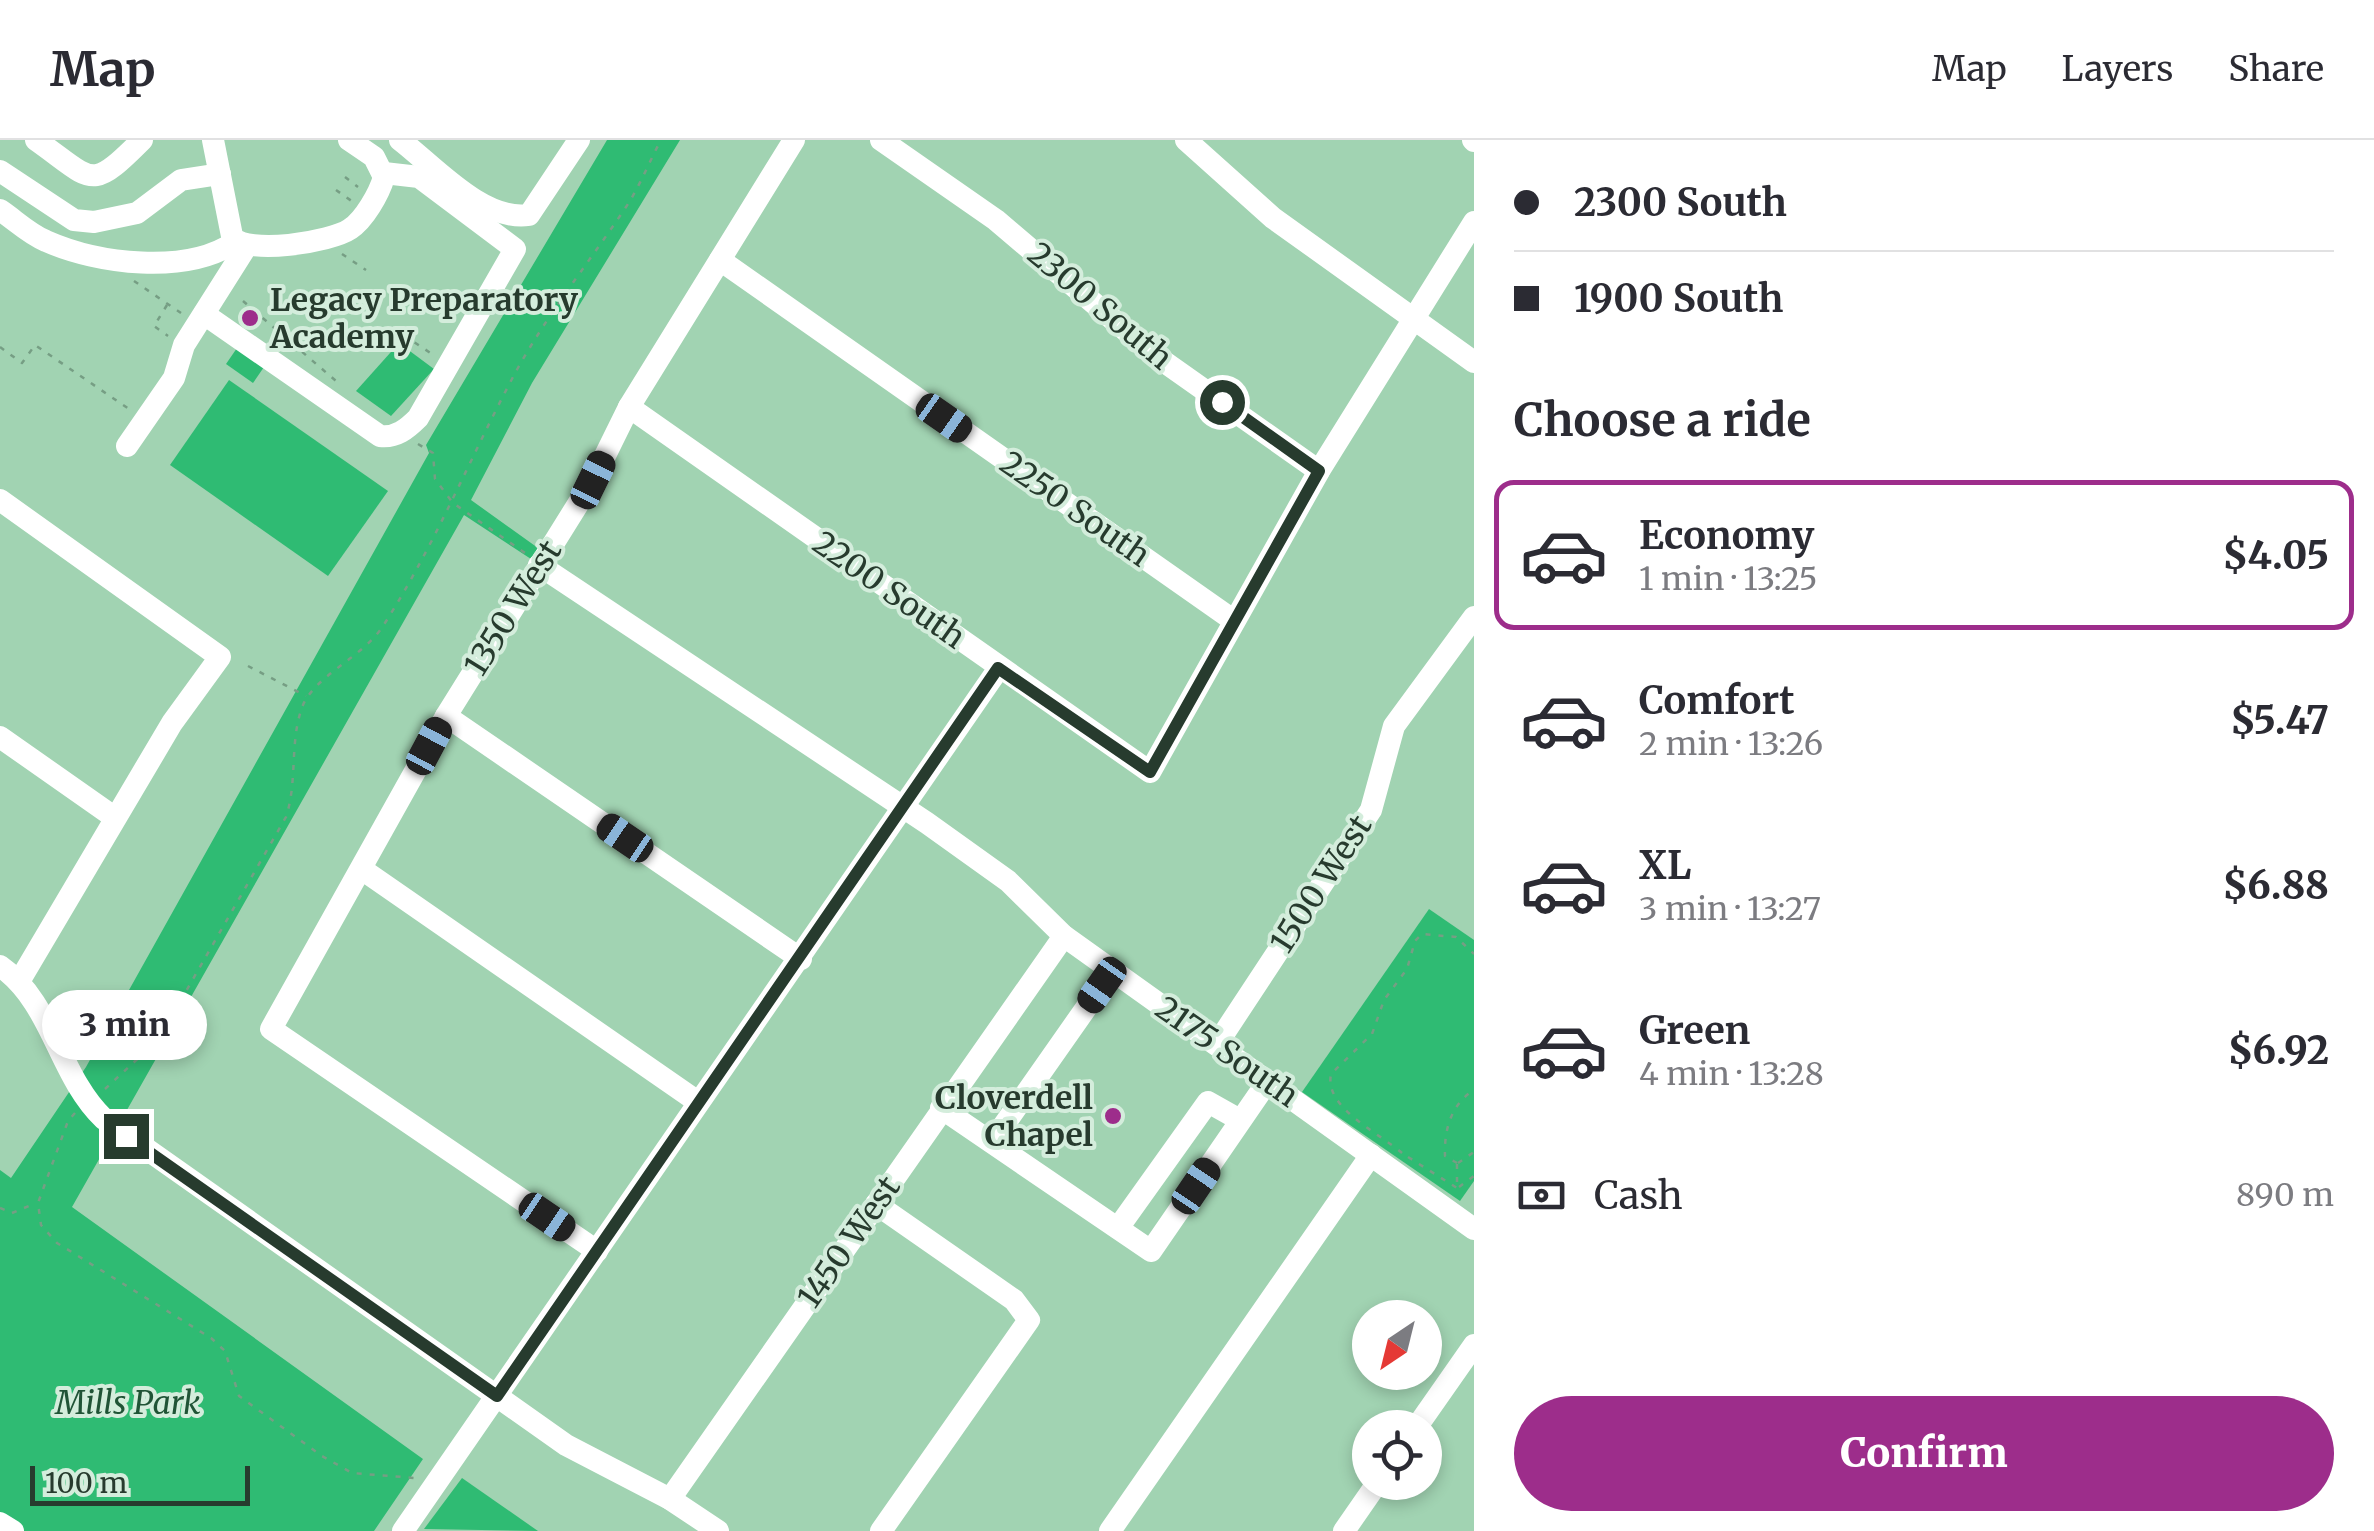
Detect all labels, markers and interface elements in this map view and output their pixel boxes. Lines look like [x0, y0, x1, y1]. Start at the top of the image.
text: Map [50, 39, 155, 99]
text: Map [1932, 47, 2007, 91]
text: Layers [2062, 47, 2173, 91]
text: Share [2228, 47, 2324, 91]
text: 2300 South [1574, 179, 1787, 226]
street label: 2300 South [1020, 234, 1180, 378]
text: 1900 South [1574, 275, 1783, 322]
place label: Legacy Preparatory Academy [269, 280, 579, 357]
marker: Legacy Preparatory Academy [239, 307, 261, 329]
route start [1200, 380, 1245, 425]
car [911, 389, 977, 447]
text: Choose a ride [1514, 392, 1811, 448]
street label: 2250 South [992, 443, 1158, 575]
car [566, 446, 620, 514]
icon: car [1519, 510, 1609, 600]
text: Economy [1639, 512, 1814, 559]
street label: 2200 South [805, 523, 973, 657]
street label: 1350 West [456, 532, 571, 683]
text: $4.05 [2222, 532, 2329, 579]
text: 1 min · 13:25 [1639, 559, 1817, 599]
icon: car [1519, 675, 1609, 765]
text: Comfort [1639, 677, 1795, 724]
text: $5.47 [2230, 697, 2329, 744]
car [402, 712, 456, 780]
text: 2 min · 13:26 [1639, 724, 1823, 764]
street label: 1500 West [1262, 807, 1381, 960]
car [592, 809, 658, 867]
icon: car [1519, 840, 1609, 930]
text: XL [1639, 842, 1691, 889]
text: $6.88 [2222, 862, 2329, 909]
text: 3 min · 13:27 [1639, 889, 1821, 929]
car [1073, 952, 1131, 1018]
street label: 2175 South [1148, 988, 1306, 1116]
callout: 3 min [44, 991, 208, 1061]
text: 3 min [79, 1005, 170, 1045]
icon: car [1519, 1005, 1609, 1095]
text: Green [1639, 1007, 1750, 1054]
text: $6.92 [2228, 1027, 2329, 1074]
text: 4 min · 13:28 [1639, 1054, 1824, 1094]
place label: Cloverdell Chapel [935, 1078, 1093, 1155]
marker: Cloverdell Chapel [1102, 1105, 1124, 1127]
route end [104, 1114, 149, 1159]
car [1167, 1153, 1225, 1219]
street label: 1450 West [789, 1168, 909, 1316]
icon: cash [1514, 1168, 1569, 1223]
text: Cash [1594, 1172, 1683, 1219]
text: 890 m [2236, 1175, 2334, 1215]
car [514, 1188, 580, 1246]
north arrow [1352, 1300, 1442, 1390]
map controls [1352, 1300, 1442, 1500]
park label: Mills Park [53, 1383, 201, 1423]
button: Confirm [1514, 1396, 2334, 1511]
button: locate [1352, 1410, 1442, 1500]
scale bar [30, 1461, 250, 1506]
text: 100 m [45, 1465, 127, 1501]

